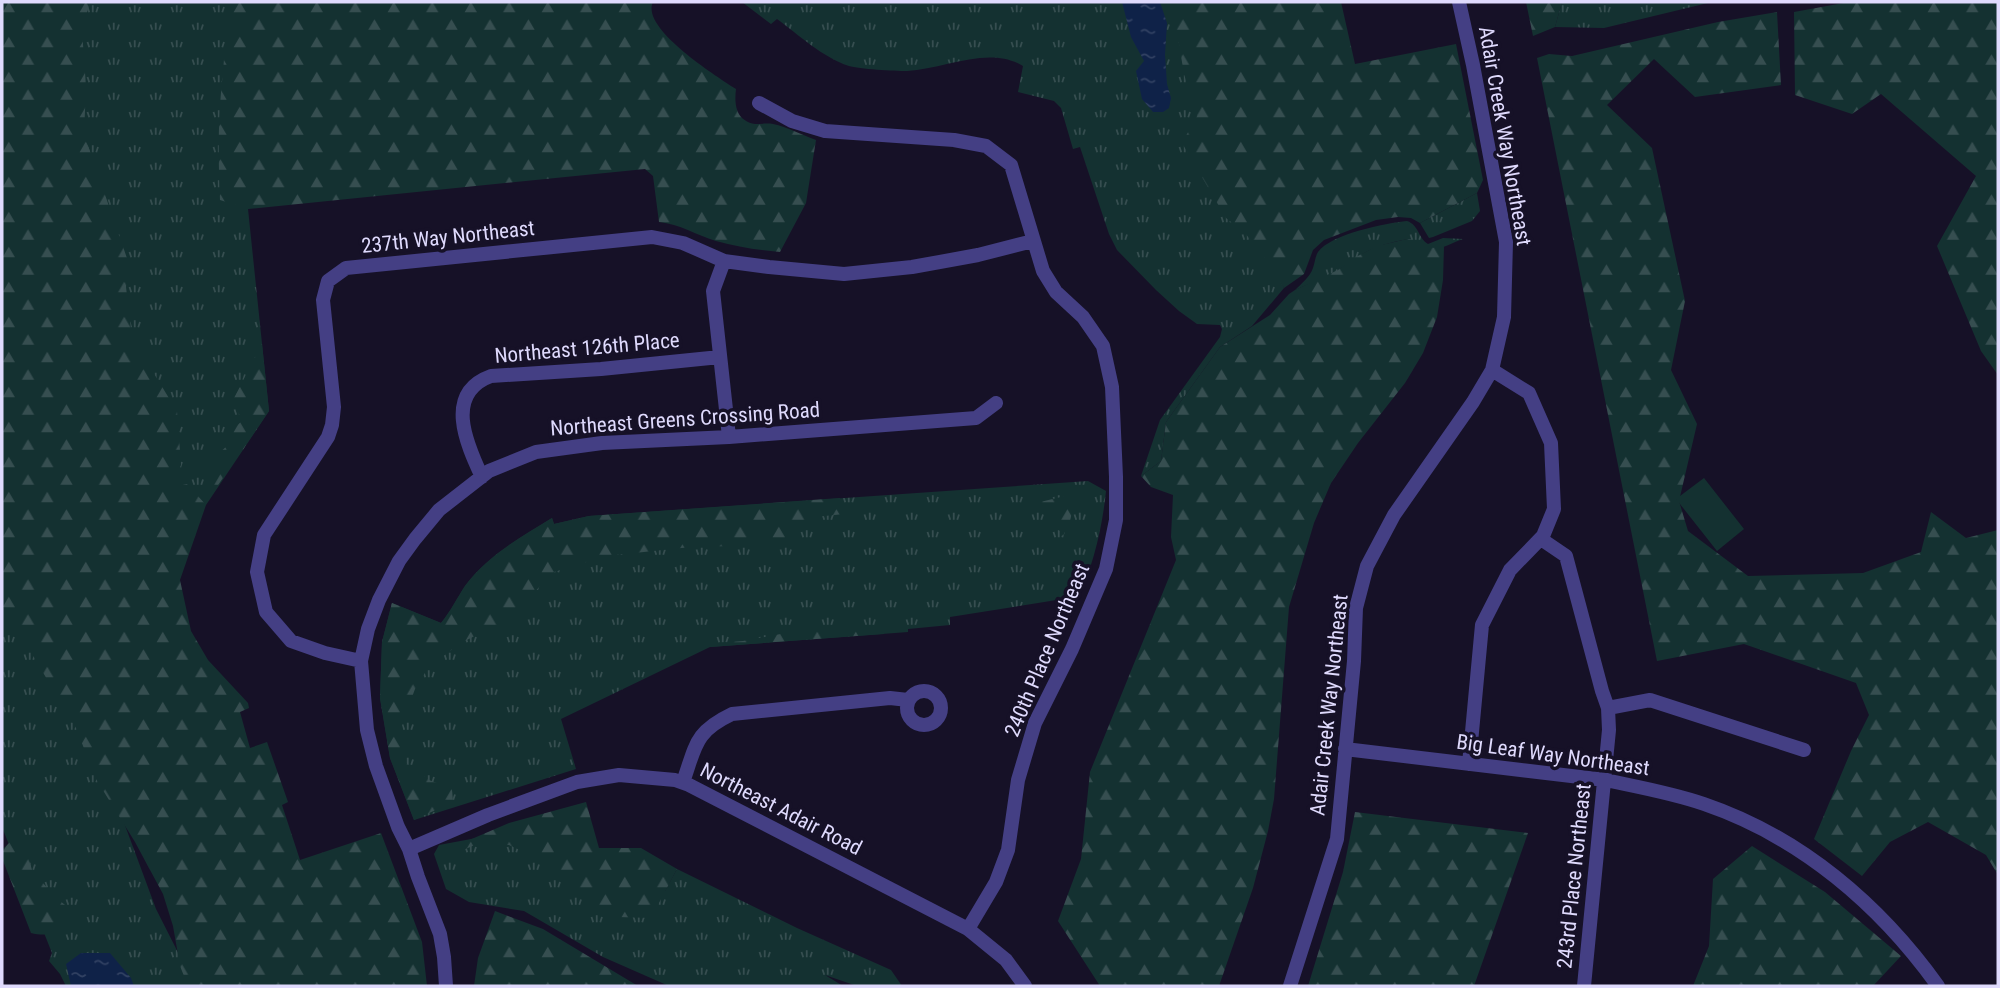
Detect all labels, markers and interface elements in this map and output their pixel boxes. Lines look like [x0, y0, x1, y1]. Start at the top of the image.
street label: Adair Creek Way Northeast [1474, 24, 1536, 248]
street label: 237th Way Northeast [360, 216, 536, 258]
street label: Northeast 126th Place [493, 328, 681, 368]
street label: Northeast Greens Crossing Road [549, 398, 821, 440]
street label: 240th Place Northeast [1000, 560, 1094, 740]
street label: Adair Creek Way Northeast [1305, 593, 1353, 817]
street label: Big Leaf Way Northeast [1455, 730, 1651, 780]
street label: Northeast Adair Road [696, 758, 866, 860]
street label: 243rd Place Northeast [1552, 782, 1596, 970]

